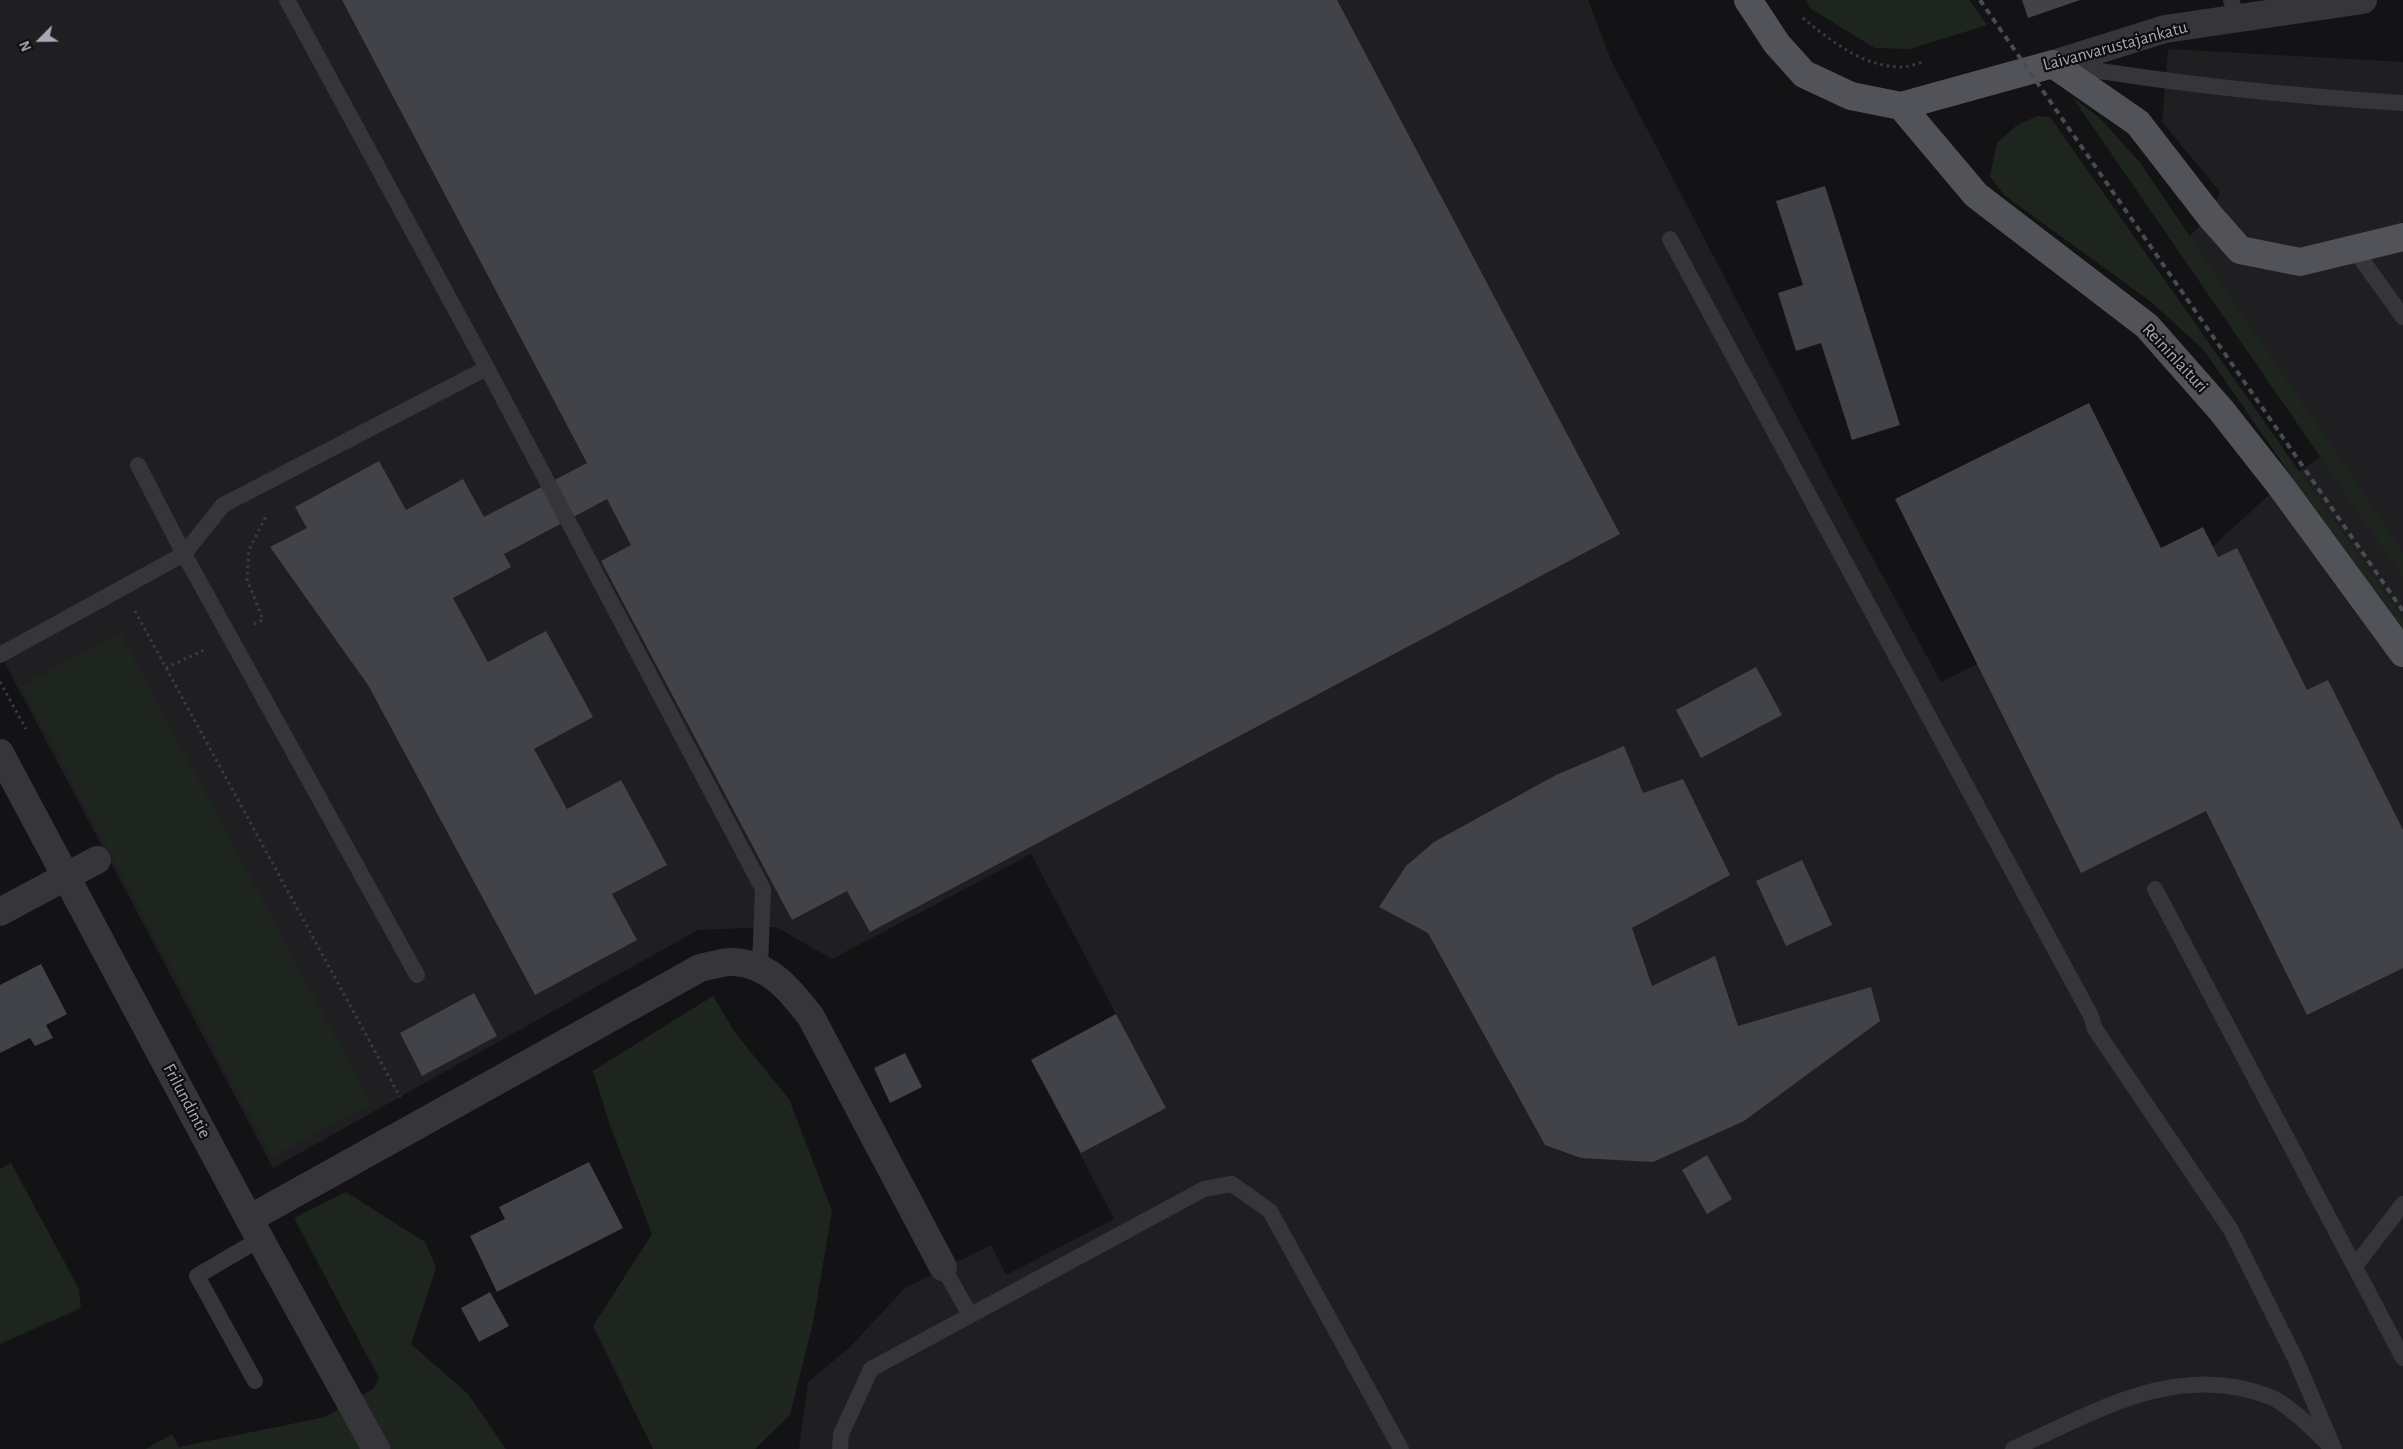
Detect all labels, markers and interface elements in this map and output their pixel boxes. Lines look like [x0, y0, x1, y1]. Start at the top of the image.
north arrow [15, 15, 65, 65]
street label: Laivanvarustajankatu [2040, 16, 2190, 76]
text: N [18, 39, 35, 53]
street label: Reininlaituri [2137, 319, 2213, 397]
street label: Frilundintie [158, 1060, 216, 1142]

